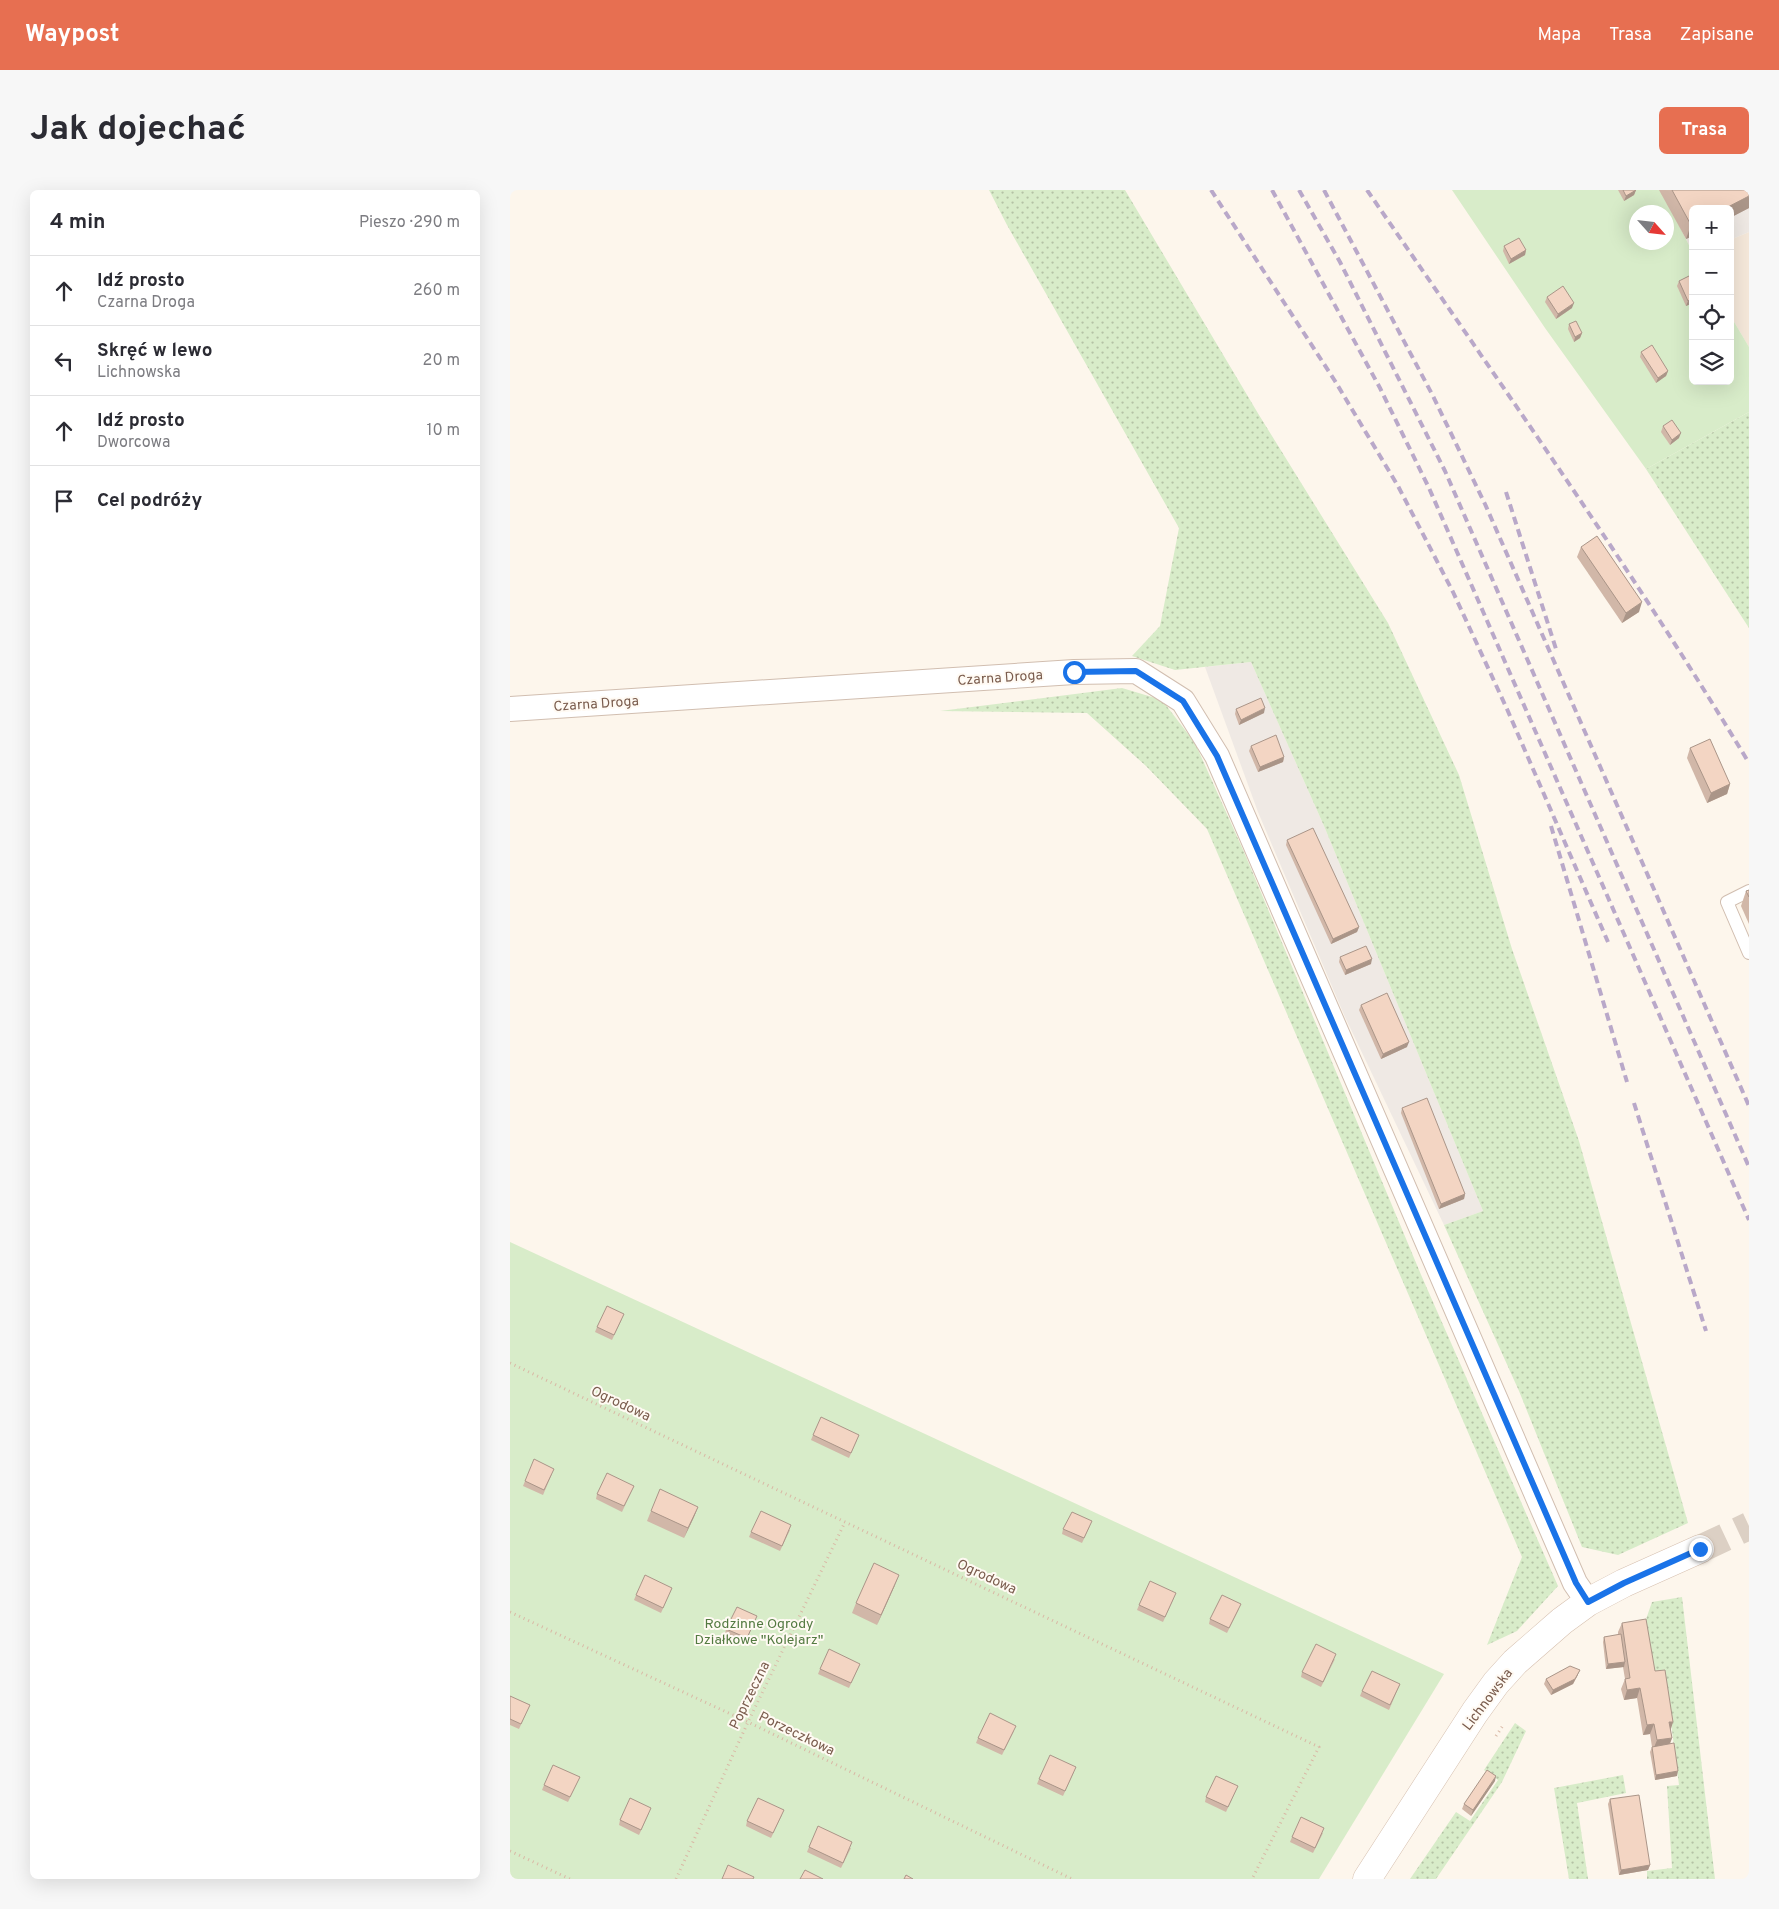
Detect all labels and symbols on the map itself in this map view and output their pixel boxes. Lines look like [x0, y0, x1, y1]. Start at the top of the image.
north arrow [1629, 205, 1674, 250]
route start [1063, 661, 1086, 684]
street label: Czarna Droga [957, 667, 1043, 690]
street label: Czarna Droga [553, 693, 639, 716]
street label: Ogrodowa [588, 1383, 653, 1426]
route end [1689, 1538, 1712, 1561]
street label: Ogrodowa [954, 1556, 1019, 1599]
park label: Rodzinne Ogrody Działkowe "Kolejarz" [694, 1616, 824, 1649]
street label: Poprzeczna [727, 1659, 774, 1733]
street label: Lichnowska [1459, 1666, 1517, 1734]
street label: Porzeczkowa [756, 1709, 837, 1760]

